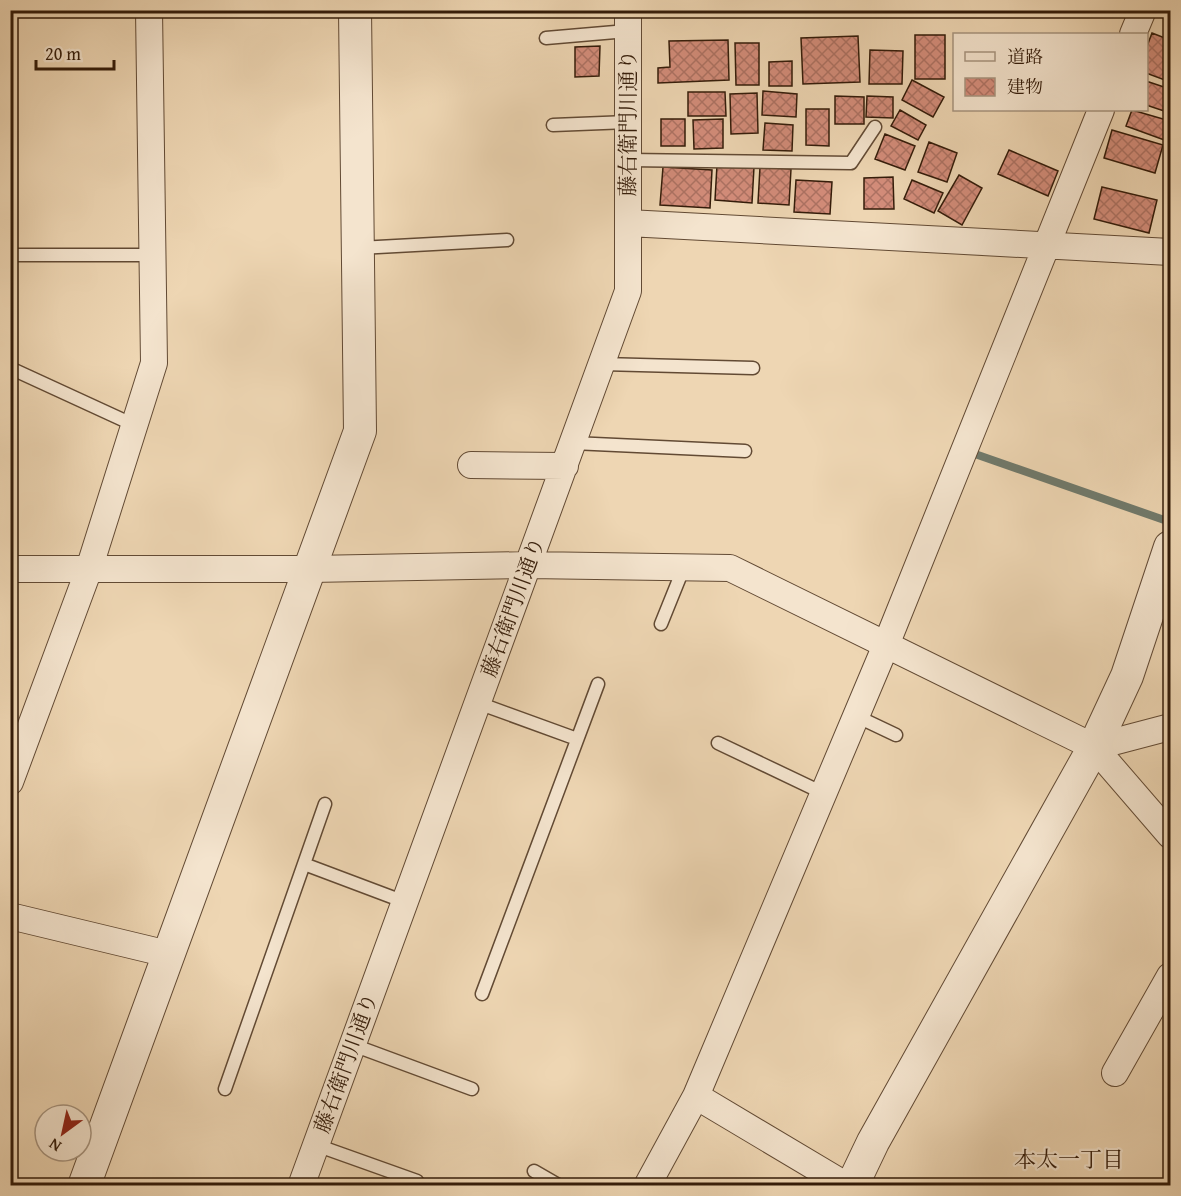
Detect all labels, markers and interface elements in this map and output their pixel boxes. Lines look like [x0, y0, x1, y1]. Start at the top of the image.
scale bar [36, 33, 114, 71]
legend [953, 33, 1148, 111]
text: 20 m [45, 40, 81, 67]
text: 道路 [1007, 43, 1043, 70]
street label: 藤右衛門川通り [612, 50, 643, 197]
text: 建物 [1007, 73, 1043, 100]
street label: 藤右衛門川通り [473, 532, 552, 681]
street label: 藤右衛門川通り [306, 988, 385, 1137]
north arrow [33, 1103, 93, 1163]
text: N [44, 1132, 66, 1159]
district label: 本太一丁目 [1014, 1143, 1124, 1175]

